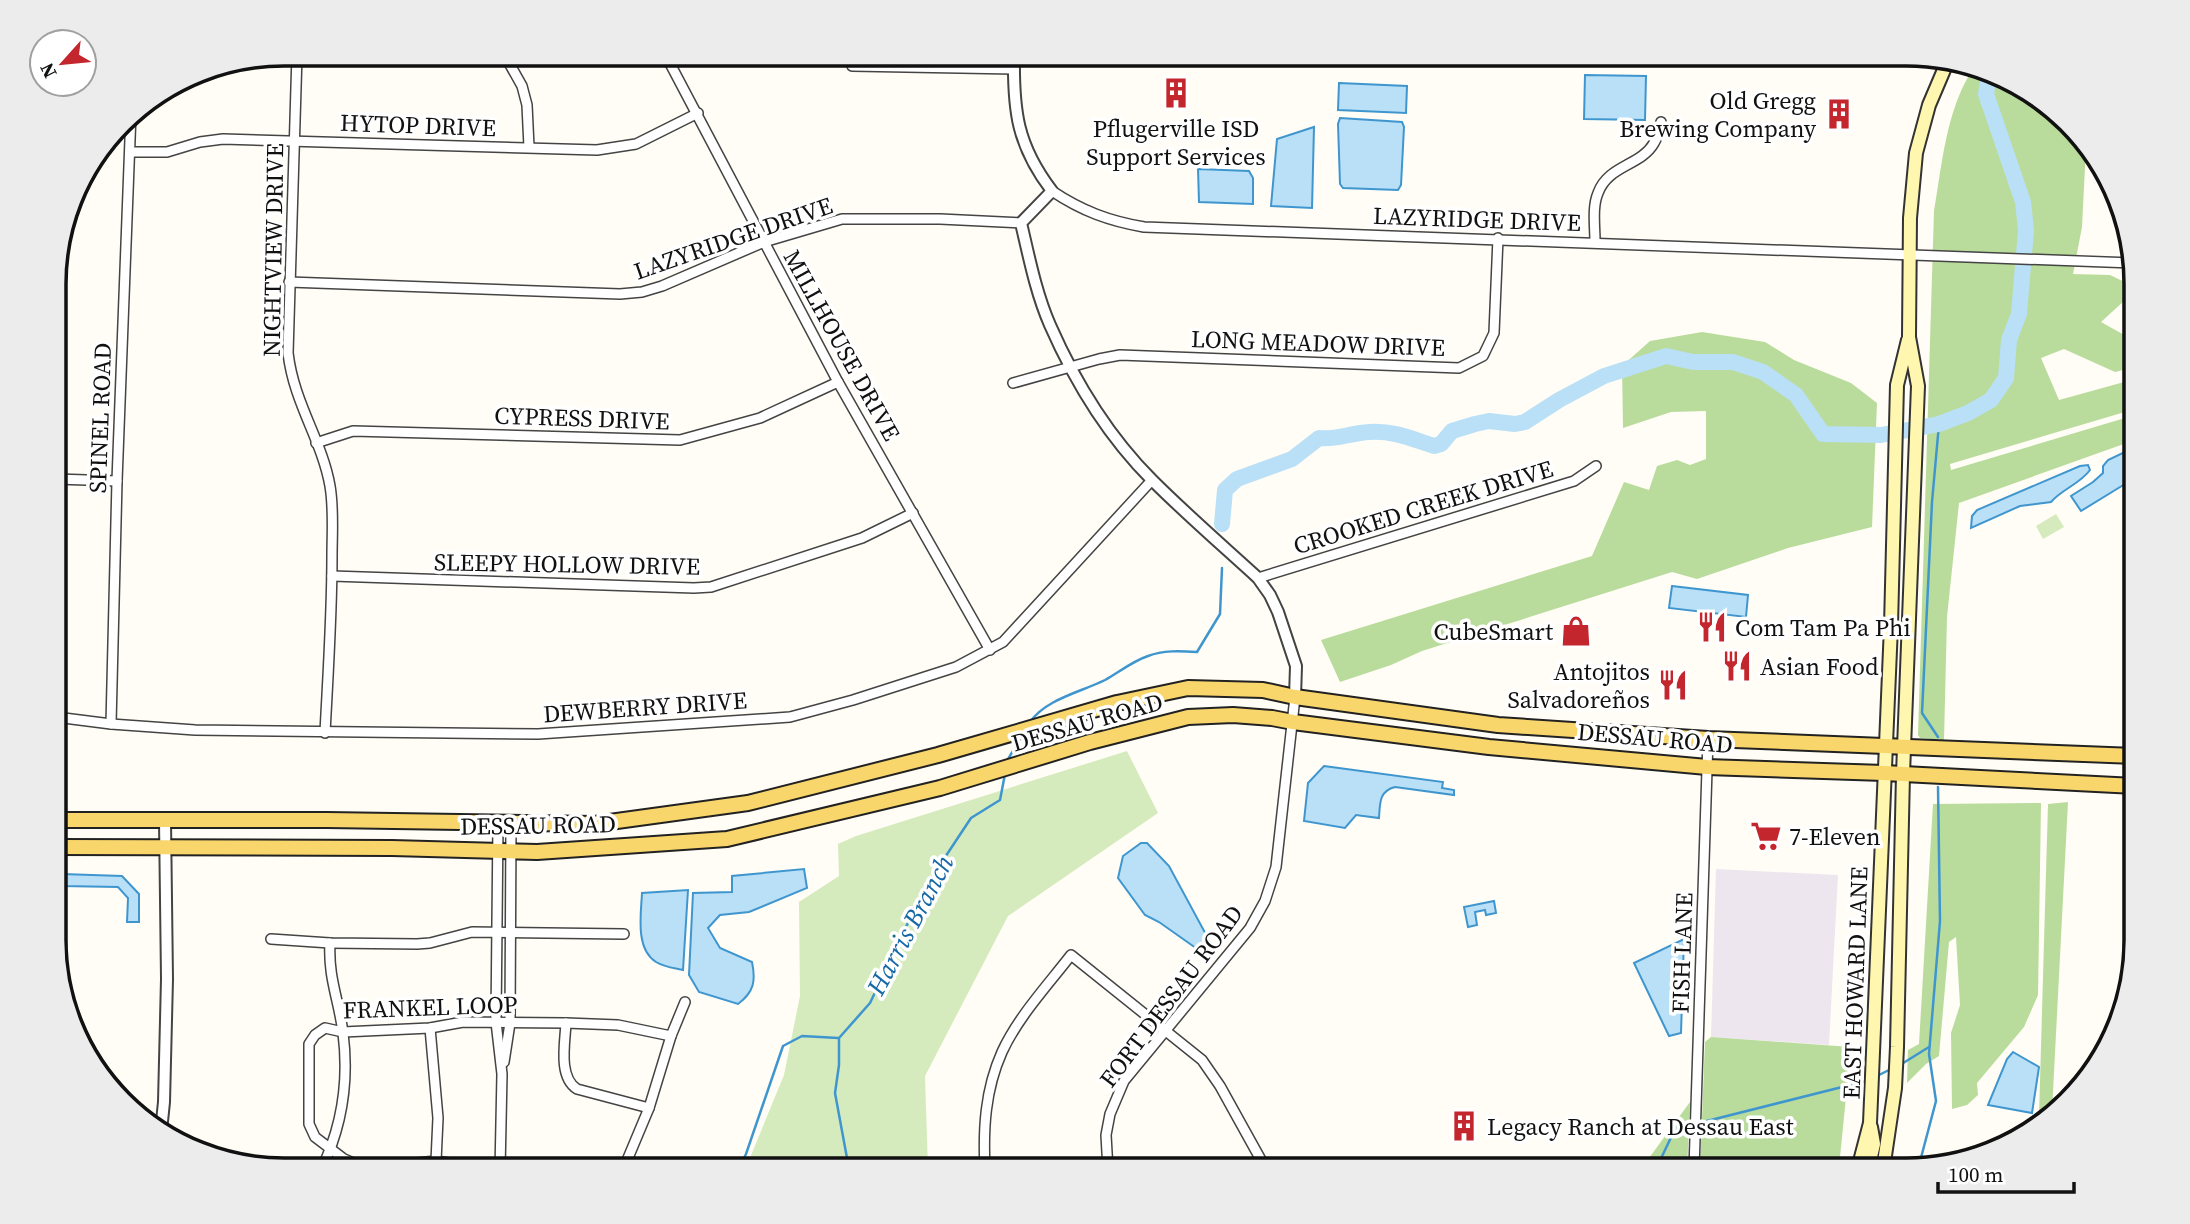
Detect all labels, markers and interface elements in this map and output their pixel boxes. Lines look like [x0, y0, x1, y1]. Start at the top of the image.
north arrow [28, 28, 98, 98]
text: N [33, 59, 63, 83]
building icon: Pflugerville ISD Support Services [1159, 76, 1193, 110]
place label: Old Gregg Brewing Company [1619, 84, 1817, 145]
building icon: Old Gregg Brewing Company [1822, 97, 1856, 131]
street label: HYTOP DRIVE [339, 106, 497, 144]
place label: Pflugerville ISD Support Services [1086, 112, 1266, 173]
street label: NIGHTVIEW DRIVE [255, 143, 291, 357]
street label: LAZYRIDGE DRIVE [629, 189, 837, 287]
street label: LAZYRIDGE DRIVE [1373, 199, 1581, 239]
street label: MILLHOUSE DRIVE [776, 244, 908, 446]
street label: LONG MEADOW DRIVE [1190, 322, 1446, 364]
street label: SPINEL ROAD [81, 342, 119, 494]
street label: CYPRESS DRIVE [494, 398, 670, 438]
street label: CROOKED CREEK DRIVE [1289, 452, 1557, 562]
street label: SLEEPY HOLLOW DRIVE [433, 545, 701, 583]
restaurant icon: Com Tam Pa Phi [1695, 610, 1729, 644]
place label: Com Tam Pa Phi [1735, 611, 1911, 644]
shop icon: CubeSmart [1559, 614, 1593, 648]
place label: CubeSmart [1434, 615, 1553, 648]
restaurant icon: Asian Food [1720, 649, 1754, 683]
place label: Asian Food [1760, 650, 1879, 683]
place label: Antojitos Salvadoreños [1508, 655, 1650, 716]
restaurant icon: Antojitos Salvadoreños [1656, 668, 1690, 702]
street label: DEWBERRY DRIVE [542, 683, 748, 731]
street label: DESSAU ROAD [1008, 685, 1166, 759]
street label: DESSAU ROAD [1576, 715, 1734, 761]
street label: DESSAU ROAD [460, 807, 616, 843]
supermarket icon: 7-Eleven [1749, 819, 1783, 853]
place label: 7-Eleven [1789, 820, 1881, 853]
water label: Harris Branch [857, 848, 962, 1002]
street label: EAST HOWARD LANE [1834, 866, 1876, 1100]
street label: FISH LANE [1663, 892, 1701, 1014]
street label: FORT DESSAU ROAD [1091, 898, 1251, 1094]
street label: FRANKEL LOOP [342, 987, 518, 1027]
building icon: Legacy Ranch at Dessau East [1447, 1109, 1481, 1143]
place label: Legacy Ranch at Dessau East [1487, 1110, 1794, 1143]
scale bar [1938, 1150, 2074, 1194]
text: 100 m [1948, 1160, 2003, 1189]

